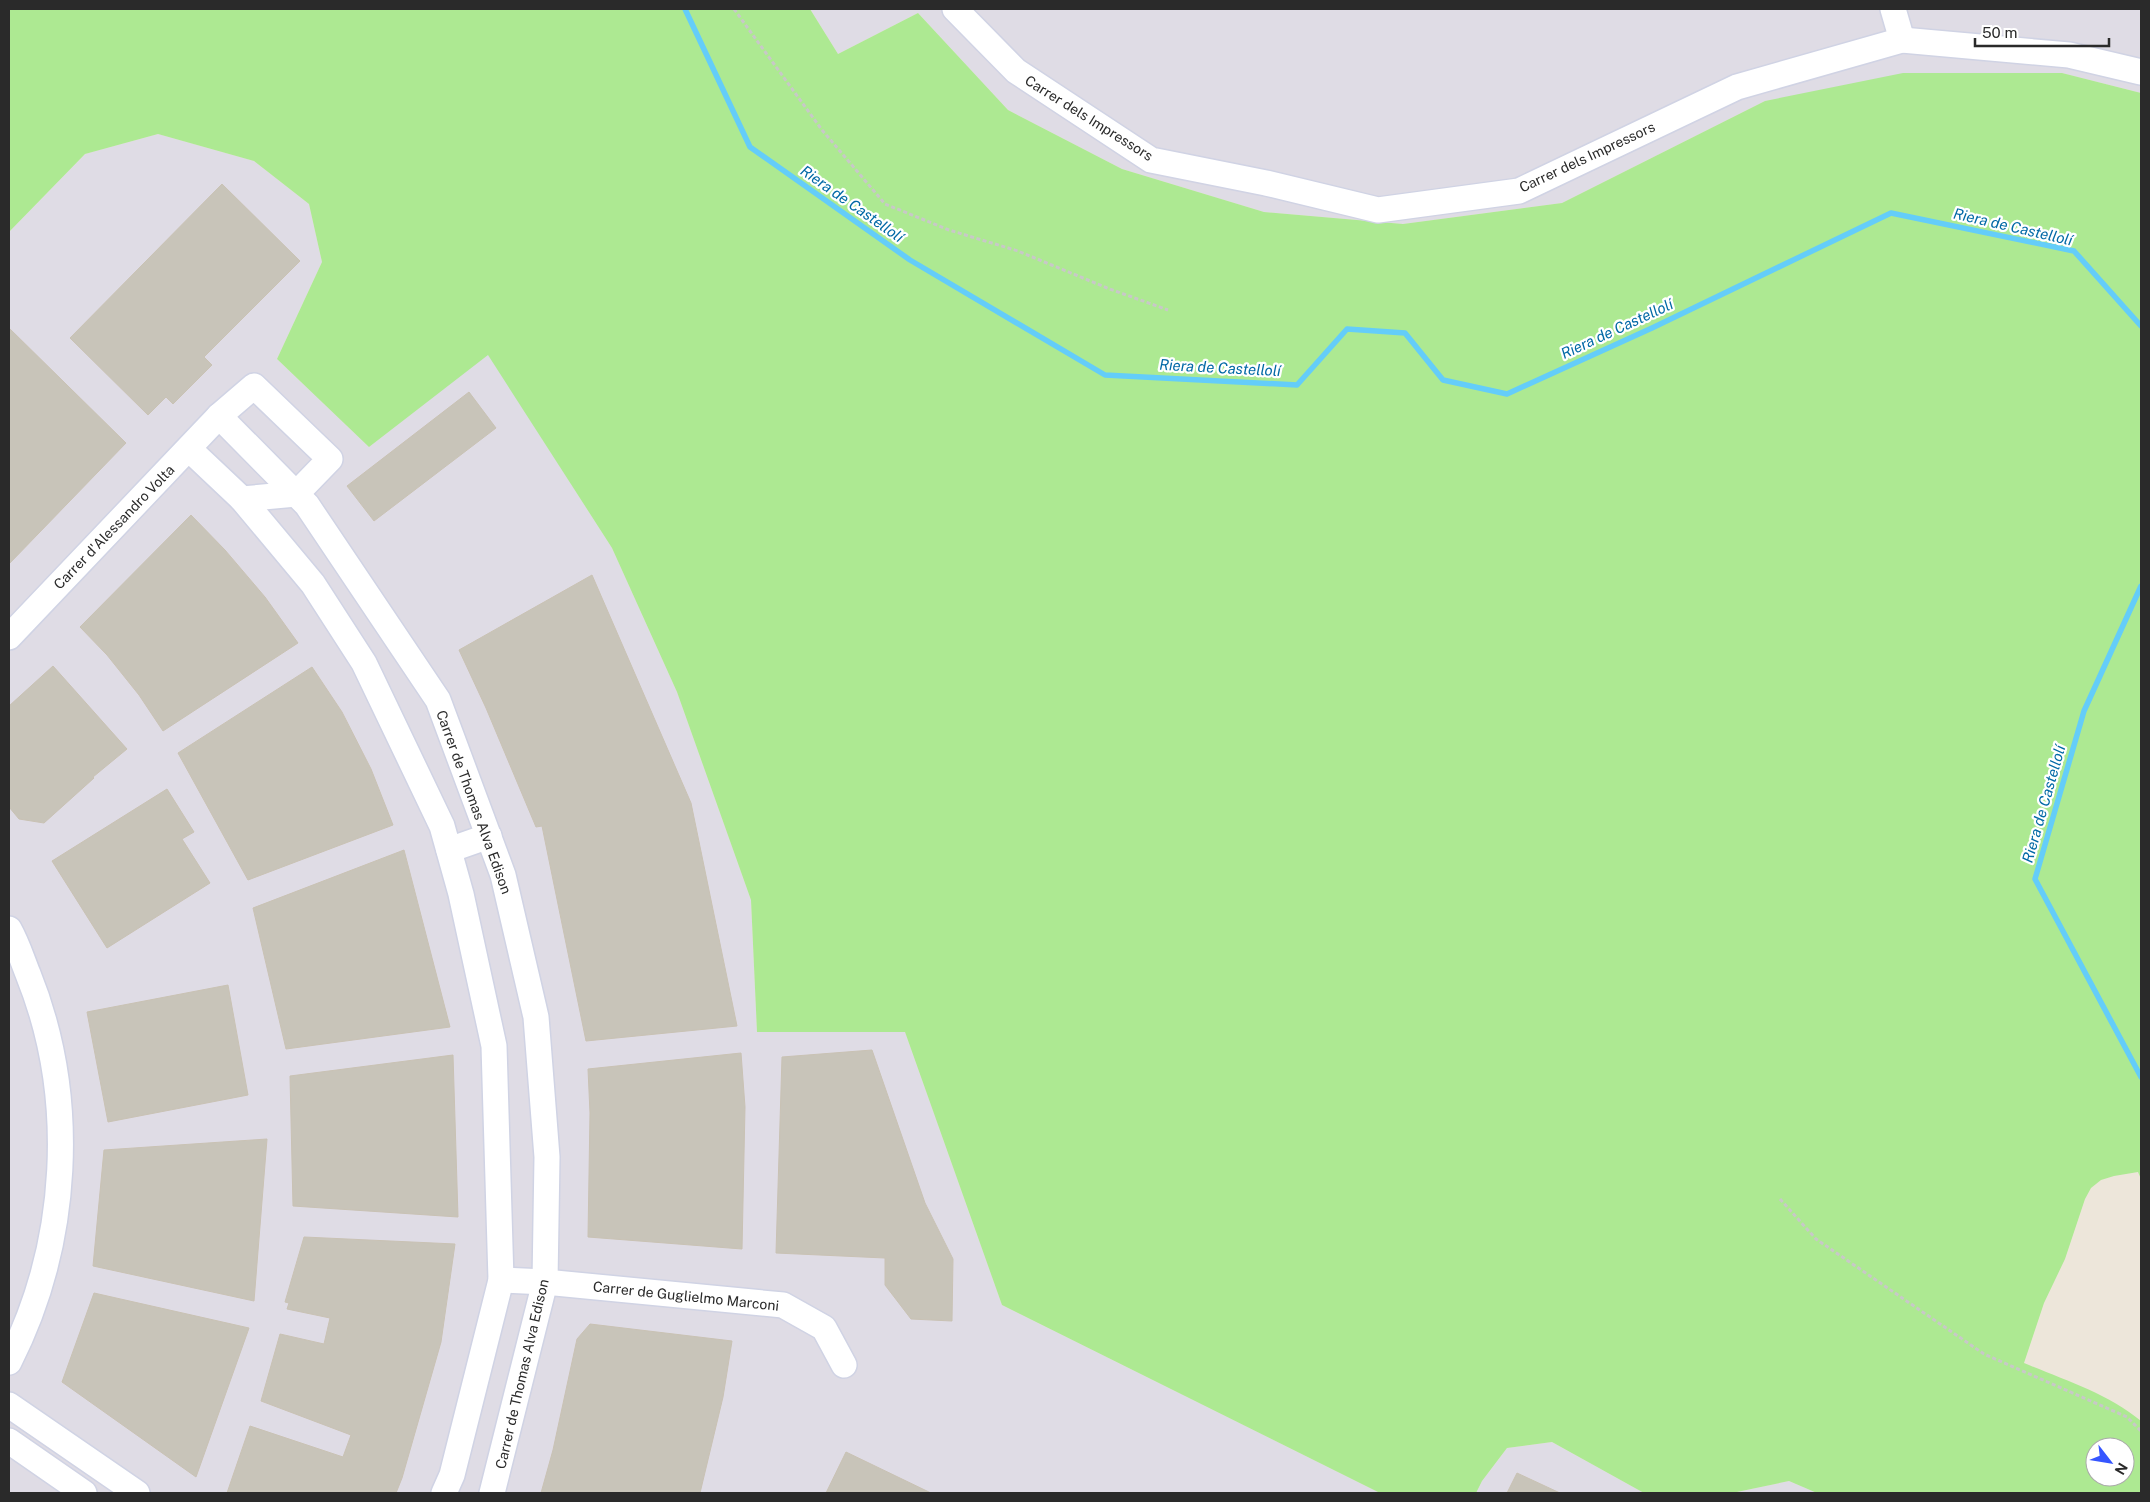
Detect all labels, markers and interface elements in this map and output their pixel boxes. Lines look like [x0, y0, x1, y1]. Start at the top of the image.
scale bar [1975, 15, 2109, 47]
text: 50 m [1982, 24, 2017, 41]
street label: Carrer dels Impressors [1022, 72, 1156, 164]
street label: Carrer dels Impressors [1517, 119, 1657, 195]
water label: Riera de Castellolí [798, 162, 908, 246]
water label: Riera de Castellolí [1952, 205, 2076, 249]
water label: Riera de Castellolí [1558, 295, 1677, 362]
water label: Riera de Castellolí [1159, 356, 1283, 379]
street label: Carrer d'Alessandro Volta [50, 462, 178, 592]
street label: Carrer de Thomas Alva Edison [433, 708, 515, 896]
water label: Riera de Castellolí [2019, 742, 2069, 865]
street label: Carrer de Thomas Alva Edison [492, 1278, 552, 1470]
street label: Carrer de Guglielmo Marconi [592, 1278, 780, 1314]
north arrow [2085, 1437, 2135, 1487]
text: N [2111, 1460, 2131, 1478]

